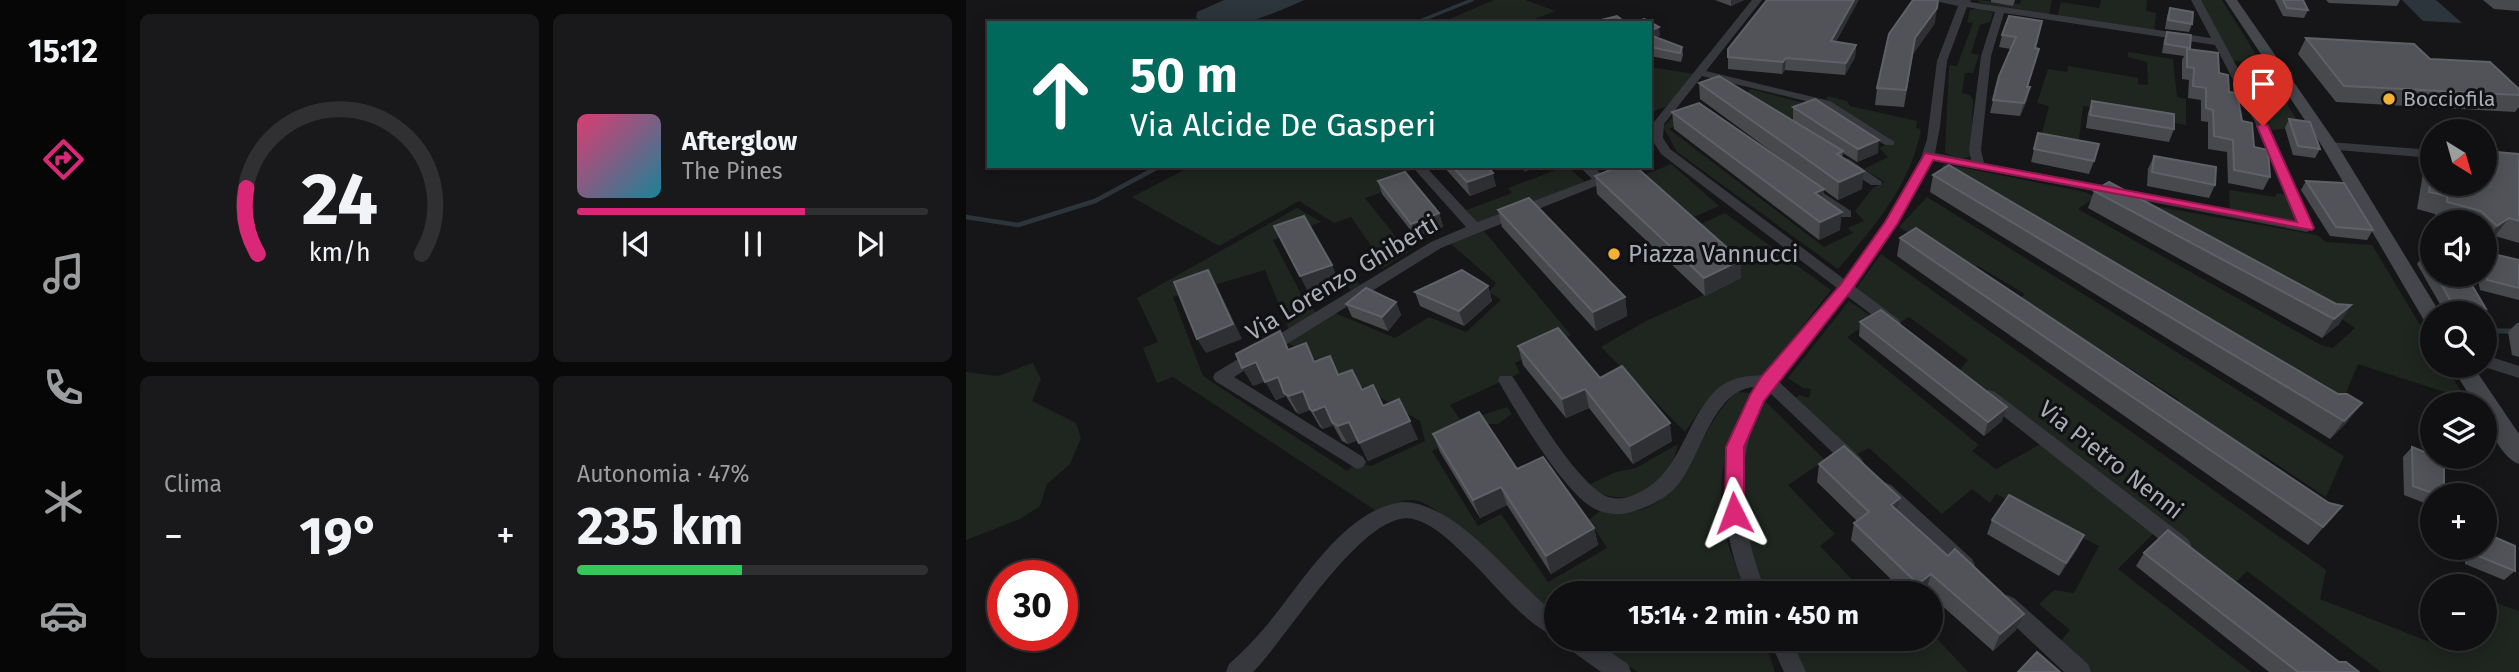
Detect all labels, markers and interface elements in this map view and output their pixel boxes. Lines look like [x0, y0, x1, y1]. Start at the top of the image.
text: 15:12 [28, 32, 98, 70]
text: 50 m [1130, 46, 1238, 105]
icon: ahead [1015, 49, 1106, 140]
pin [2233, 54, 2293, 126]
icon: arrive [2244, 65, 2282, 103]
place label: Bocciofila [2403, 86, 2495, 112]
marker: Bocciofila [2381, 91, 2397, 107]
text: Via Alcide De Gasperi [1130, 106, 1436, 144]
north arrow [2420, 119, 2497, 196]
map controls [2420, 119, 2497, 651]
text: Afterglow [682, 126, 797, 157]
icon: directions [39, 135, 88, 184]
text: 24 [301, 157, 378, 244]
text: The Pines [682, 157, 783, 185]
street label: Via Lorenzo Ghiberti [1241, 210, 1443, 346]
button: sound [2420, 210, 2497, 287]
icon: previous [617, 225, 655, 263]
icon: pause [734, 225, 772, 263]
icon: next [851, 225, 889, 263]
text: km/h [309, 238, 370, 268]
place label: Piazza Vannucci [1628, 240, 1799, 268]
marker: Piazza Vannucci [1606, 246, 1622, 262]
icon: music [39, 249, 88, 298]
button: search [2420, 301, 2497, 378]
icon: phone [39, 363, 88, 412]
button: layers [2420, 392, 2497, 469]
street label: Via Pietro Nenni [2033, 395, 2189, 525]
text: Autonomia · 47% [577, 460, 749, 488]
text: Clima [164, 470, 222, 498]
position arrow [1697, 476, 1771, 550]
icon: climate [39, 477, 88, 526]
button: + [2420, 483, 2497, 560]
text: 235 km [577, 495, 744, 558]
text: 19° [299, 505, 380, 568]
text: − [164, 513, 183, 559]
text: + [496, 513, 515, 559]
speed limit sign: 30 [987, 560, 1078, 651]
button: − [2420, 574, 2497, 651]
icon: car [39, 591, 88, 640]
text: 15:14 · 2 min · 450 m [1628, 600, 1859, 631]

